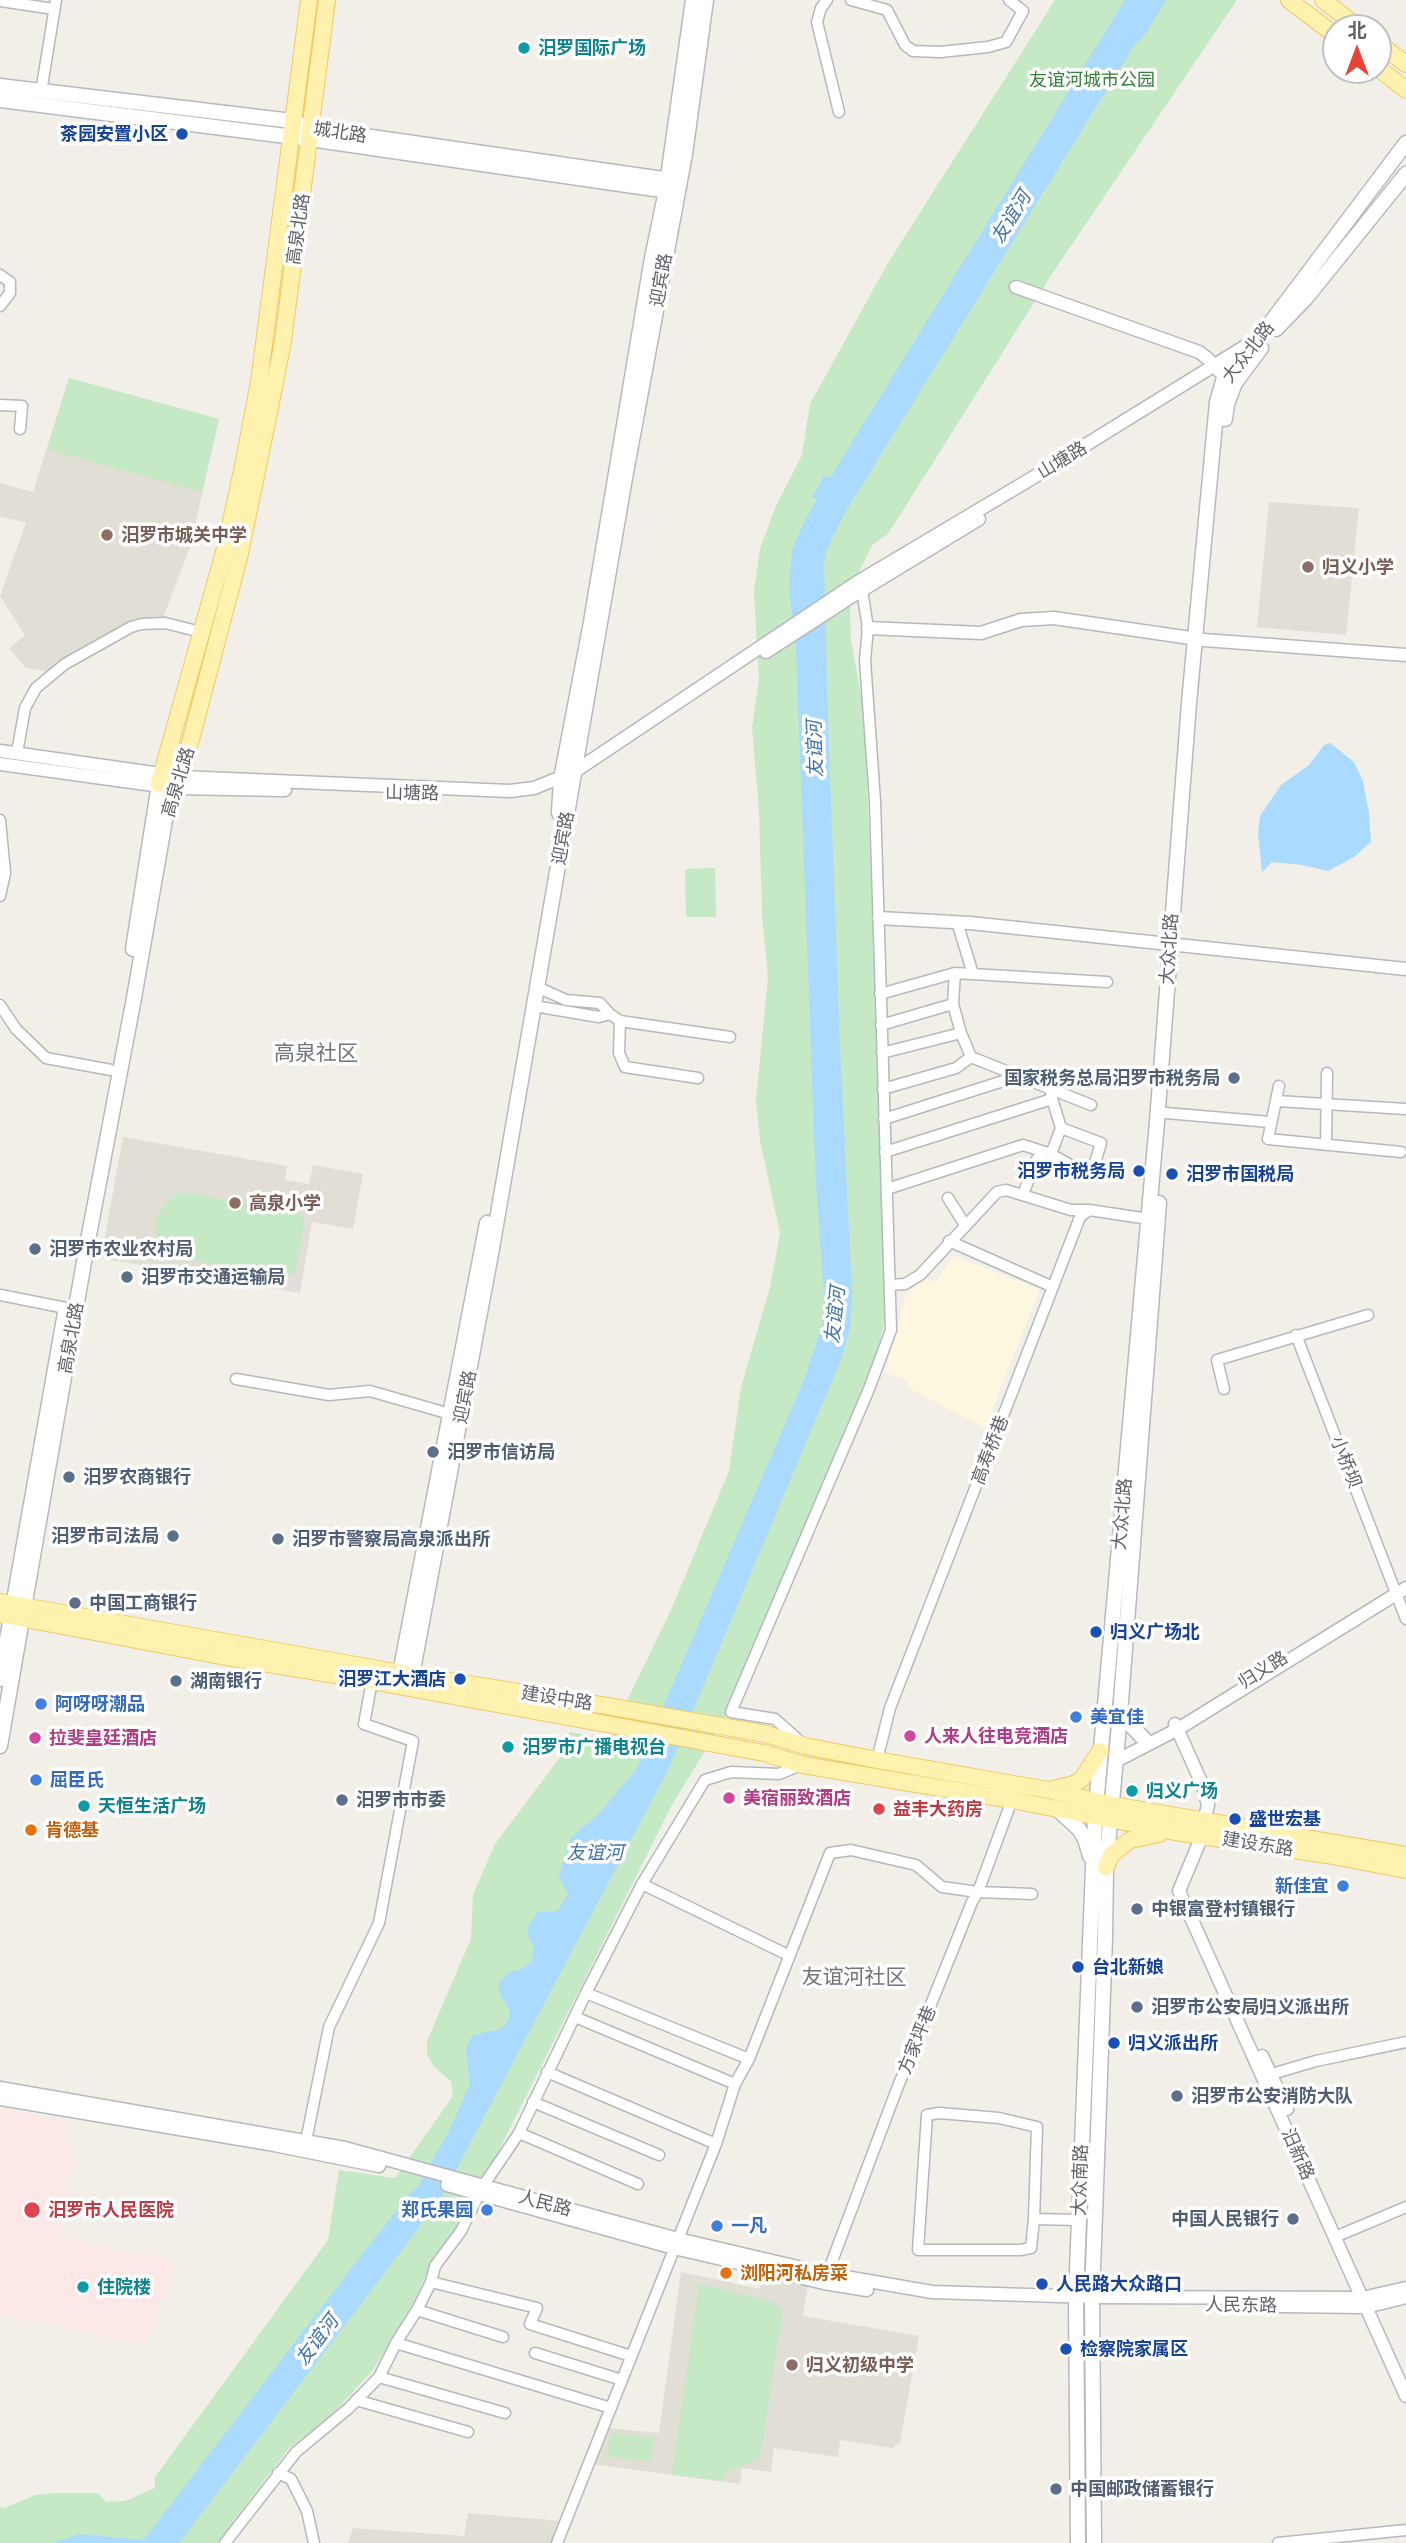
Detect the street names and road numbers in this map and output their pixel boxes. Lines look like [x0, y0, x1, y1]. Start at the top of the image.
street label: 城北路 [312, 117, 368, 147]
street label: 高泉北路 [282, 192, 314, 266]
street label: 迎宾路 [646, 252, 676, 308]
street label: 大众北路 [1217, 317, 1279, 387]
street label: 山塘路 [1033, 437, 1091, 483]
street label: 高泉北路 [157, 744, 199, 820]
street label: 山塘路 [385, 782, 439, 804]
street label: 迎宾路 [548, 810, 578, 866]
street label: 大众北路 [1156, 912, 1182, 986]
street label: 高泉北路 [54, 1301, 88, 1375]
street label: 迎宾路 [449, 1368, 481, 1426]
street label: 高寿桥巷 [967, 1413, 1013, 1487]
street label: 小桥坝 [1326, 1433, 1366, 1491]
street label: 大众北路 [1108, 1477, 1136, 1551]
street label: 归义路 [1234, 1647, 1292, 1693]
street label: 建设中路 [520, 1682, 594, 1714]
street label: 建设东路 [1221, 1828, 1295, 1860]
street label: 方家坪巷 [894, 2003, 940, 2077]
street label: 汨新路 [1277, 2125, 1319, 2183]
street label: 大众南路 [1068, 2144, 1092, 2216]
street label: 人民路 [516, 2186, 574, 2220]
street label: 人民东路 [1205, 2294, 1277, 2316]

